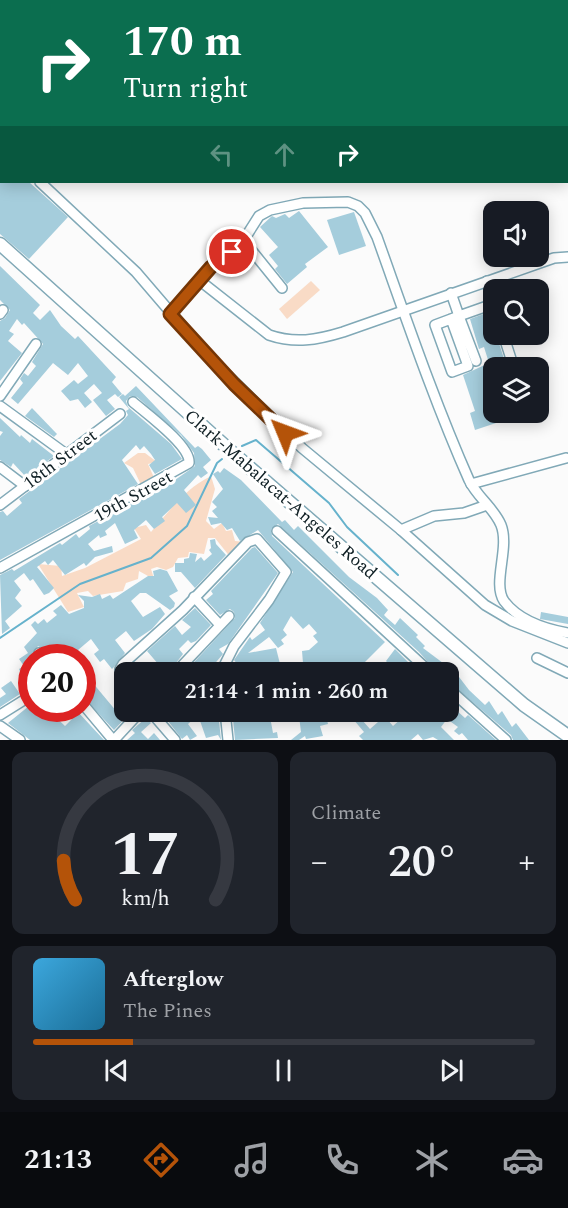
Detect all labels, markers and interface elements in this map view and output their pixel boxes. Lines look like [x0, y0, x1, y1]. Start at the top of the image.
text: 170 m [123, 11, 242, 74]
icon: right [24, 24, 102, 102]
text: Turn right [123, 68, 248, 110]
icon: left [205, 138, 238, 171]
icon: ahead [268, 138, 301, 171]
icon: right [331, 138, 364, 171]
map controls [483, 201, 549, 423]
button: sound [483, 201, 549, 267]
pin [206, 226, 257, 277]
icon: arrive [215, 235, 248, 268]
button: search [483, 279, 549, 345]
button: layers [483, 357, 549, 423]
position arrow [253, 401, 317, 465]
street label: Clark-Mabalacat-Angeles Road [178, 403, 383, 586]
street label: 18th Street [18, 423, 103, 496]
street label: 19th Street [89, 464, 178, 529]
speed limit sign: 20 [18, 644, 96, 722]
text: 21:14 · 1 min · 260 m [185, 675, 388, 708]
text: Climate [311, 798, 381, 828]
text: 17 [110, 808, 180, 903]
text: 20° [388, 828, 458, 897]
text: − [311, 837, 328, 887]
text: + [519, 837, 535, 887]
text: km/h [121, 882, 169, 915]
text: Afterglow [123, 963, 223, 996]
text: The Pines [123, 996, 212, 1026]
icon: previous [100, 1054, 133, 1087]
icon: pause [267, 1054, 300, 1087]
icon: next [435, 1054, 468, 1087]
text: 21:13 [24, 1139, 92, 1181]
icon: directions [140, 1139, 182, 1181]
icon: music [231, 1139, 273, 1181]
icon: phone [321, 1139, 363, 1181]
icon: climate [411, 1139, 453, 1181]
icon: car [502, 1139, 544, 1181]

